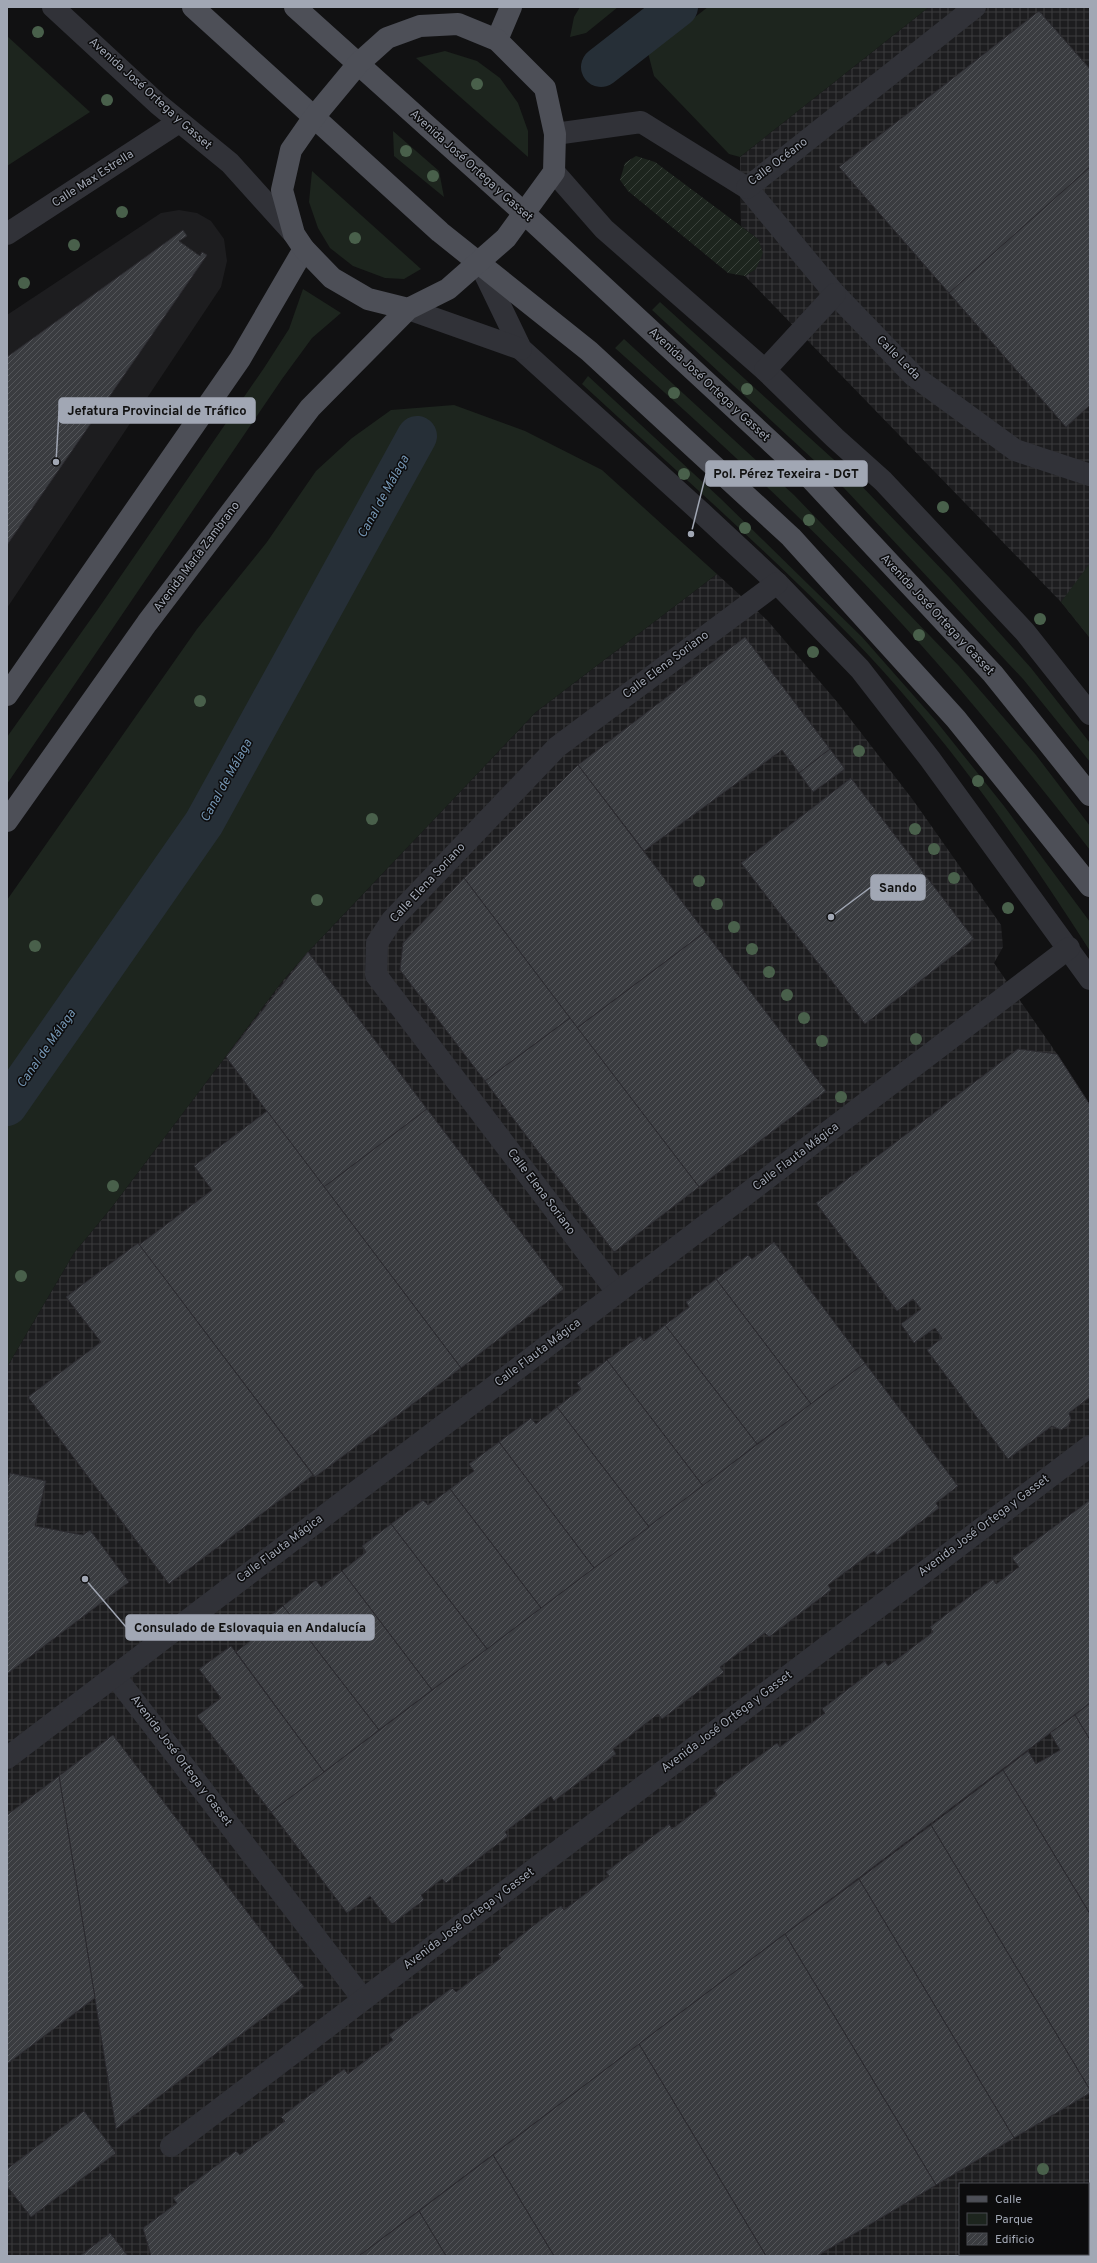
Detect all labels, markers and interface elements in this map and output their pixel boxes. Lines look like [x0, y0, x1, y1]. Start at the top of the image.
street label: Avenida José Ortega y Gasset [85, 34, 215, 154]
street label: Avenida José Ortega y Gasset [406, 106, 536, 226]
street label: Calle Océano [745, 134, 811, 190]
street label: Calle Max Estrella [49, 147, 137, 211]
street label: Avenida José Ortega y Gasset [645, 324, 773, 446]
street label: Calle Leda [873, 333, 923, 383]
callout: Jefatura Provincial de Tráfico [59, 398, 255, 423]
text: Jefatura Provincial de Tráfico [67, 404, 247, 420]
water label: Canal de Málaga [355, 453, 413, 541]
callout: Pol. Pérez Texeira - DGT [706, 461, 867, 486]
text: Pol. Pérez Texeira - DGT [713, 467, 859, 483]
street label: Avenida María Zambrano [150, 498, 244, 615]
street label: Avenida José Ortega y Gasset [876, 551, 998, 679]
street label: Calle Elena Soriano [620, 627, 713, 703]
water label: Canal de Málaga [198, 737, 256, 825]
street label: Calle Elena Soriano [387, 839, 469, 926]
callout: Sando [871, 875, 925, 900]
text: Sando [879, 881, 917, 897]
water label: Canal de Málaga [14, 1006, 80, 1091]
street label: Calle Flauta Mágica [750, 1119, 842, 1195]
street label: Calle Elena Soriano [503, 1146, 579, 1239]
street label: Calle Flauta Mágica [492, 1315, 584, 1391]
street label: Avenida José Ortega y Gasset [915, 1471, 1053, 1581]
street label: Calle Flauta Mágica [234, 1511, 326, 1587]
callout: Consulado de Eslovaquia en Andalucía [126, 1615, 374, 1640]
text: Consulado de Eslovaquia en Andalucía [134, 1621, 366, 1637]
street label: Avenida José Ortega y Gasset [658, 1667, 796, 1777]
street label: Avenida José Ortega y Gasset [126, 1692, 236, 1830]
street label: Avenida José Ortega y Gasset [400, 1864, 538, 1974]
legend [959, 2183, 1089, 2255]
text: Calle [995, 2192, 1022, 2208]
text: Parque [995, 2212, 1033, 2228]
text: Edificio [995, 2232, 1035, 2248]

